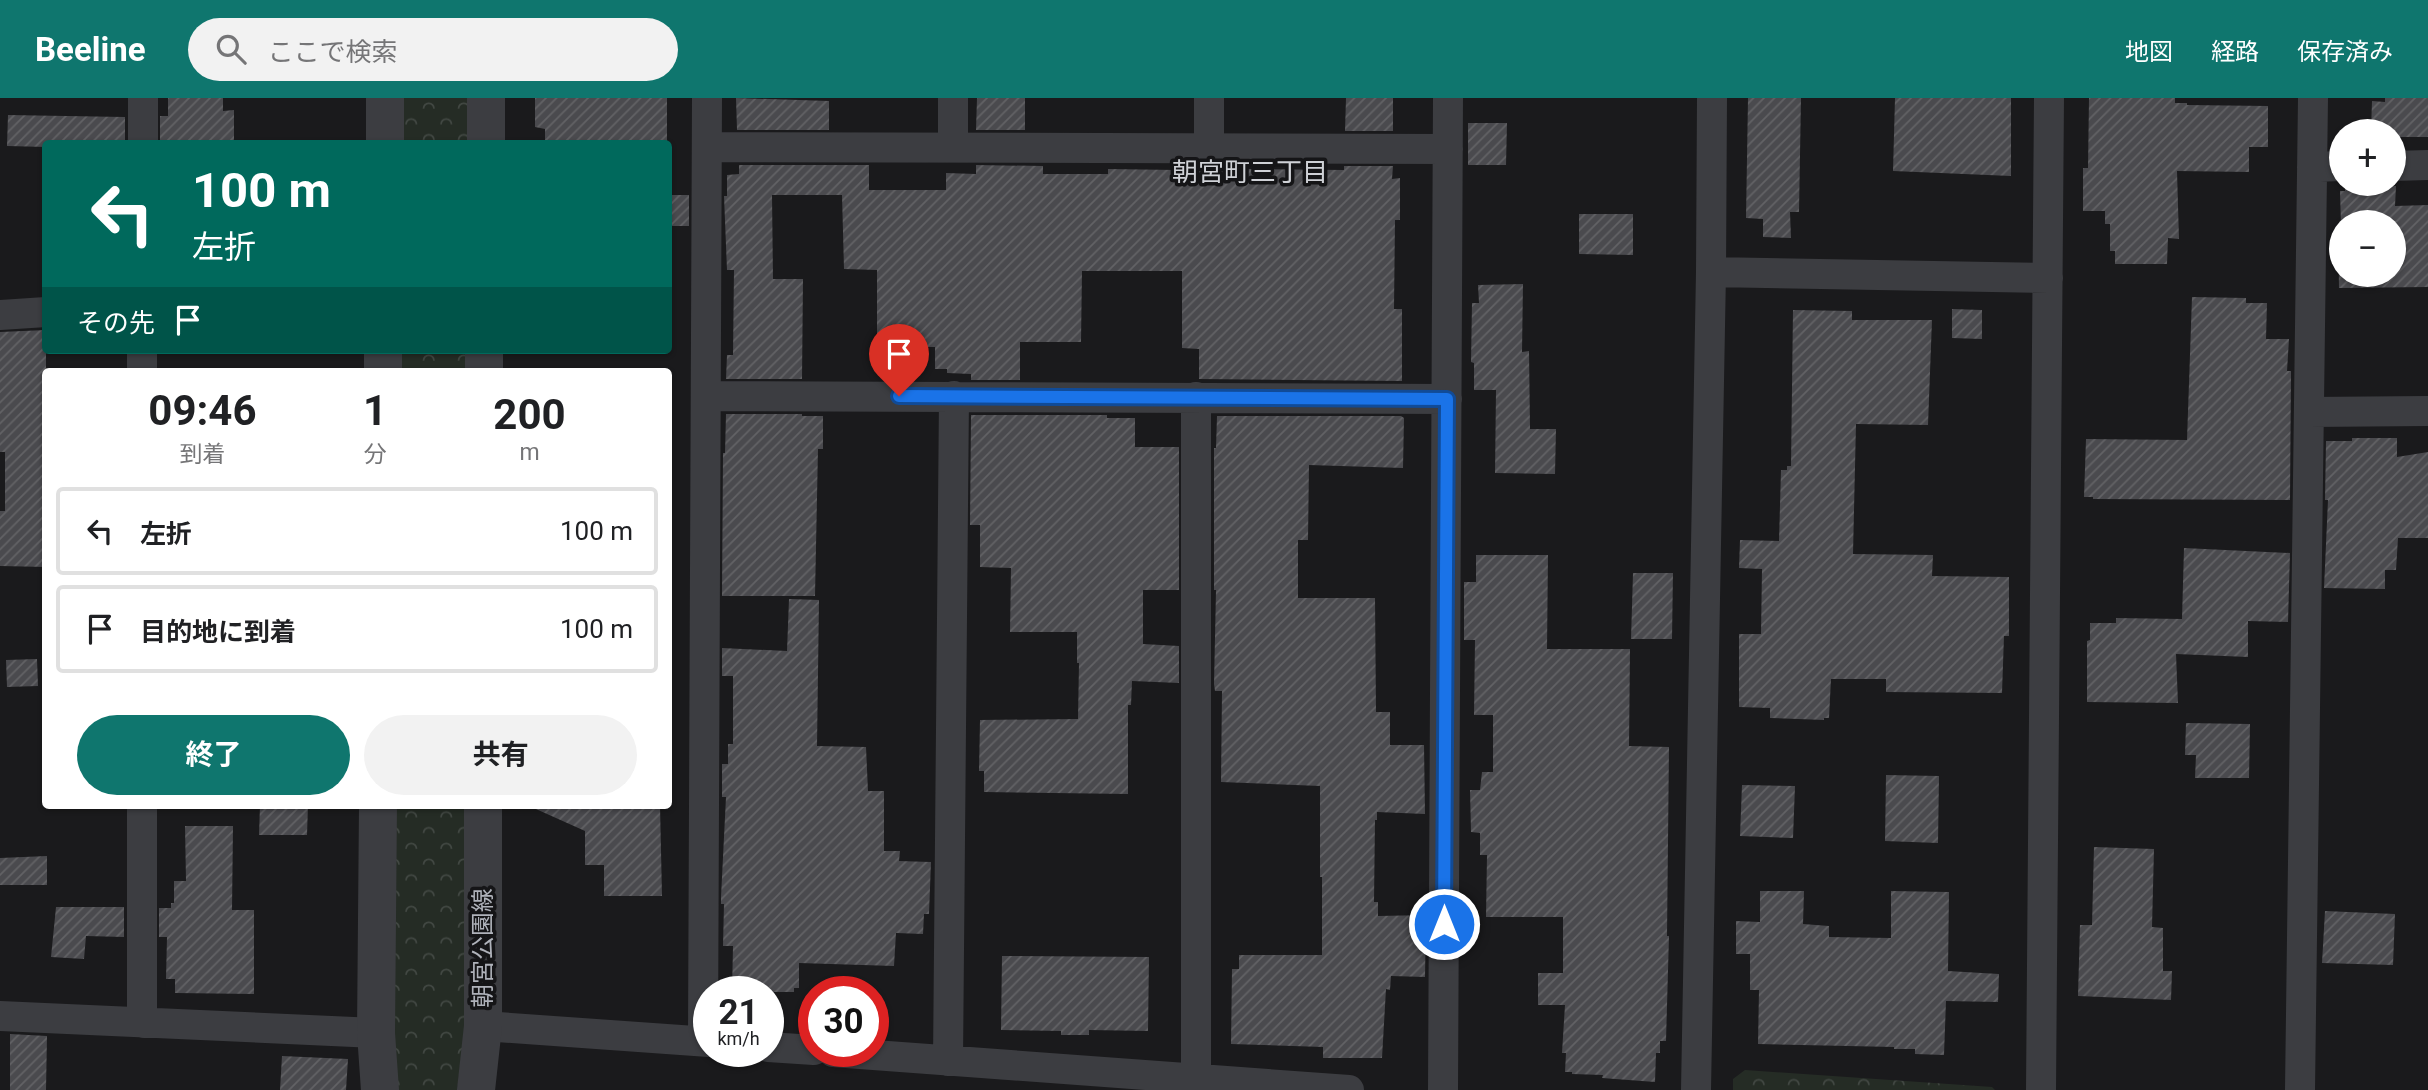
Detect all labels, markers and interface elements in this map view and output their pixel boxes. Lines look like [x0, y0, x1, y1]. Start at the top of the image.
search box [188, 18, 678, 81]
text: Beeline [35, 30, 146, 69]
icon: search [212, 30, 250, 68]
text: ここで検索 [268, 37, 398, 67]
text: 地図 [2125, 38, 2173, 66]
text: 経路 [2211, 38, 2259, 66]
text: 保存済み [2297, 38, 2393, 66]
map controls [2329, 119, 2406, 287]
button: + [2329, 119, 2406, 196]
district label: 朝宮町三丁目 [1172, 157, 1328, 187]
text: 100 m [192, 162, 331, 219]
icon: left [77, 168, 168, 259]
button: − [2329, 210, 2406, 287]
text: 左折 [192, 228, 256, 266]
icon: arrive [169, 301, 207, 339]
text: その先 [77, 308, 155, 338]
pin [869, 324, 929, 396]
icon: arrive [880, 335, 918, 373]
text: 09:46 [148, 386, 257, 435]
text: 1 [363, 386, 387, 435]
text: 200 [493, 390, 566, 439]
text: m [519, 439, 540, 466]
text: 到着 [179, 441, 225, 468]
text: 分 [363, 441, 386, 468]
icon: left [81, 512, 119, 550]
text: 100 m [560, 516, 633, 546]
text: 左折 [140, 519, 192, 549]
icon: arrive [81, 610, 119, 648]
text: 100 m [560, 614, 633, 644]
text: 目的地に到着 [140, 617, 296, 647]
button: 終了 [77, 715, 350, 795]
button: 共有 [364, 715, 637, 795]
position arrow [1407, 887, 1481, 961]
street label: 朝宮公園線 [469, 888, 497, 1008]
speed limit sign: 30 [798, 976, 889, 1067]
text: 21 [718, 992, 759, 1033]
text: km/h [717, 1028, 760, 1049]

